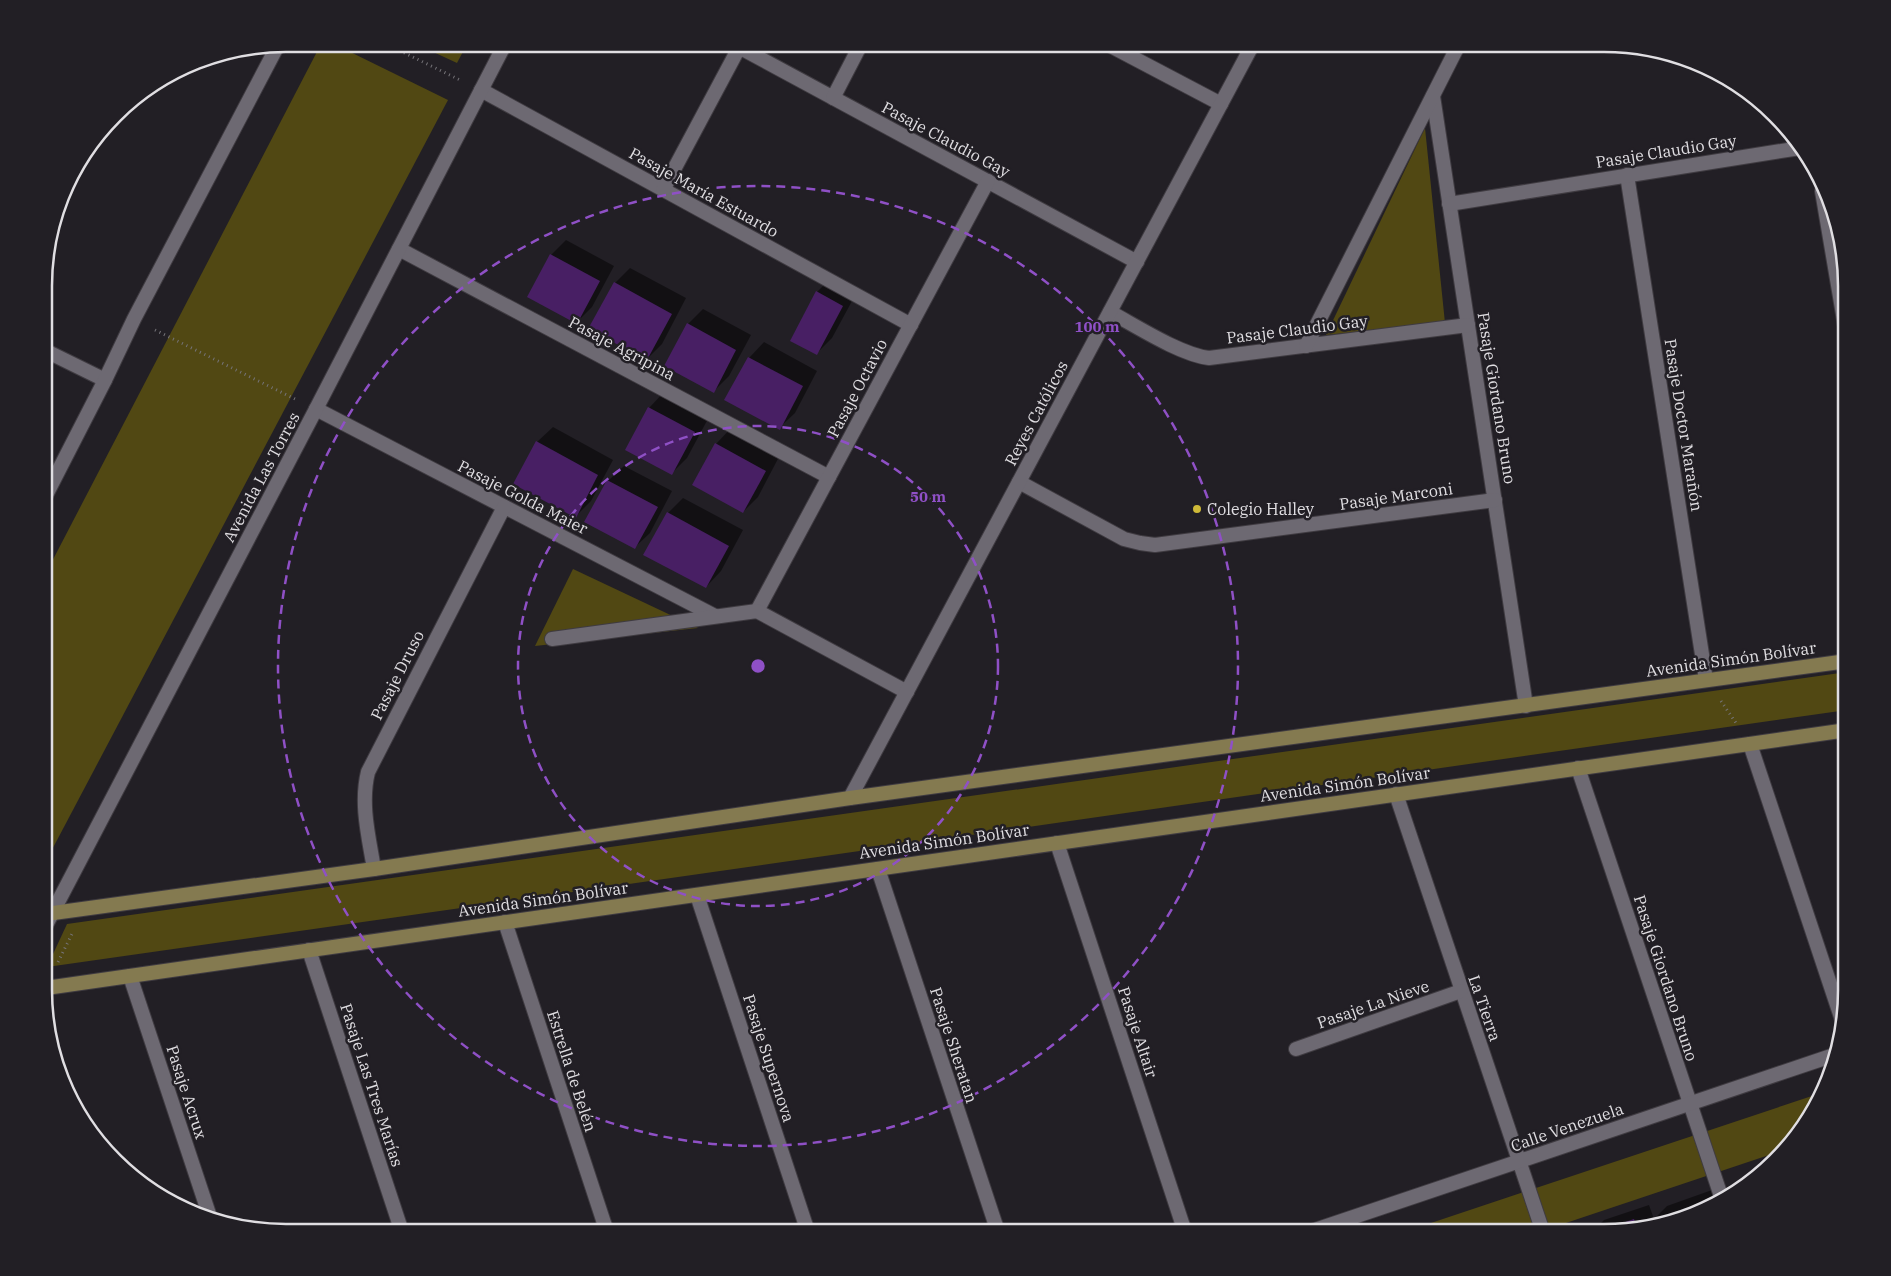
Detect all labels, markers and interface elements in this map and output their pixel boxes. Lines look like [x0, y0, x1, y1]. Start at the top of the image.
street label: Pasaje Claudio Gay [879, 97, 1014, 181]
street label: Pasaje Claudio Gay [1594, 130, 1738, 172]
street label: Pasaje María Estuardo [626, 143, 782, 241]
street label: Pasaje Claudio Gay [1225, 310, 1369, 348]
street label: Pasaje Giordano Bruno [1474, 311, 1520, 485]
street label: Pasaje Agripina [565, 312, 679, 385]
text: 100 m [1074, 317, 1120, 336]
street label: Pasaje Octavio [823, 335, 891, 441]
street label: Pasaje Doctor Marañón [1660, 337, 1708, 513]
street label: Reyes Católicos [1000, 357, 1072, 469]
street label: Avenida Las Torres [218, 409, 304, 545]
street label: Pasaje Golda Maier [455, 456, 591, 538]
street label: Pasaje Marconi [1338, 478, 1454, 514]
text: 50 m [910, 487, 946, 506]
place label: Colegio Halley [1207, 499, 1315, 519]
marker: Colegio Halley [1191, 503, 1203, 515]
street label: Pasaje Druso [366, 627, 428, 723]
street label: Avenida Simón Bolívar [1645, 637, 1817, 681]
centre of rings [749, 657, 767, 675]
street label: Avenida Simón Bolívar [1259, 762, 1431, 806]
street label: Avenida Simón Bolívar [858, 819, 1030, 863]
street label: Avenida Simón Bolívar [457, 877, 629, 921]
street label: Pasaje Giordano Bruno [1630, 892, 1702, 1064]
street label: La Tierra [1464, 972, 1506, 1044]
street label: Pasaje La Nieve [1314, 975, 1432, 1033]
street label: Pasaje Altair [1114, 984, 1162, 1080]
street label: Pasaje Sheratan [926, 985, 982, 1105]
street label: Pasaje Supernova [739, 992, 799, 1125]
street label: Pasaje Las Tres Marías [336, 1001, 408, 1169]
street label: Estrella de Belén [543, 1008, 601, 1134]
street label: Pasaje Acrux [162, 1042, 212, 1142]
street label: Calle Venezuela [1508, 1098, 1626, 1156]

